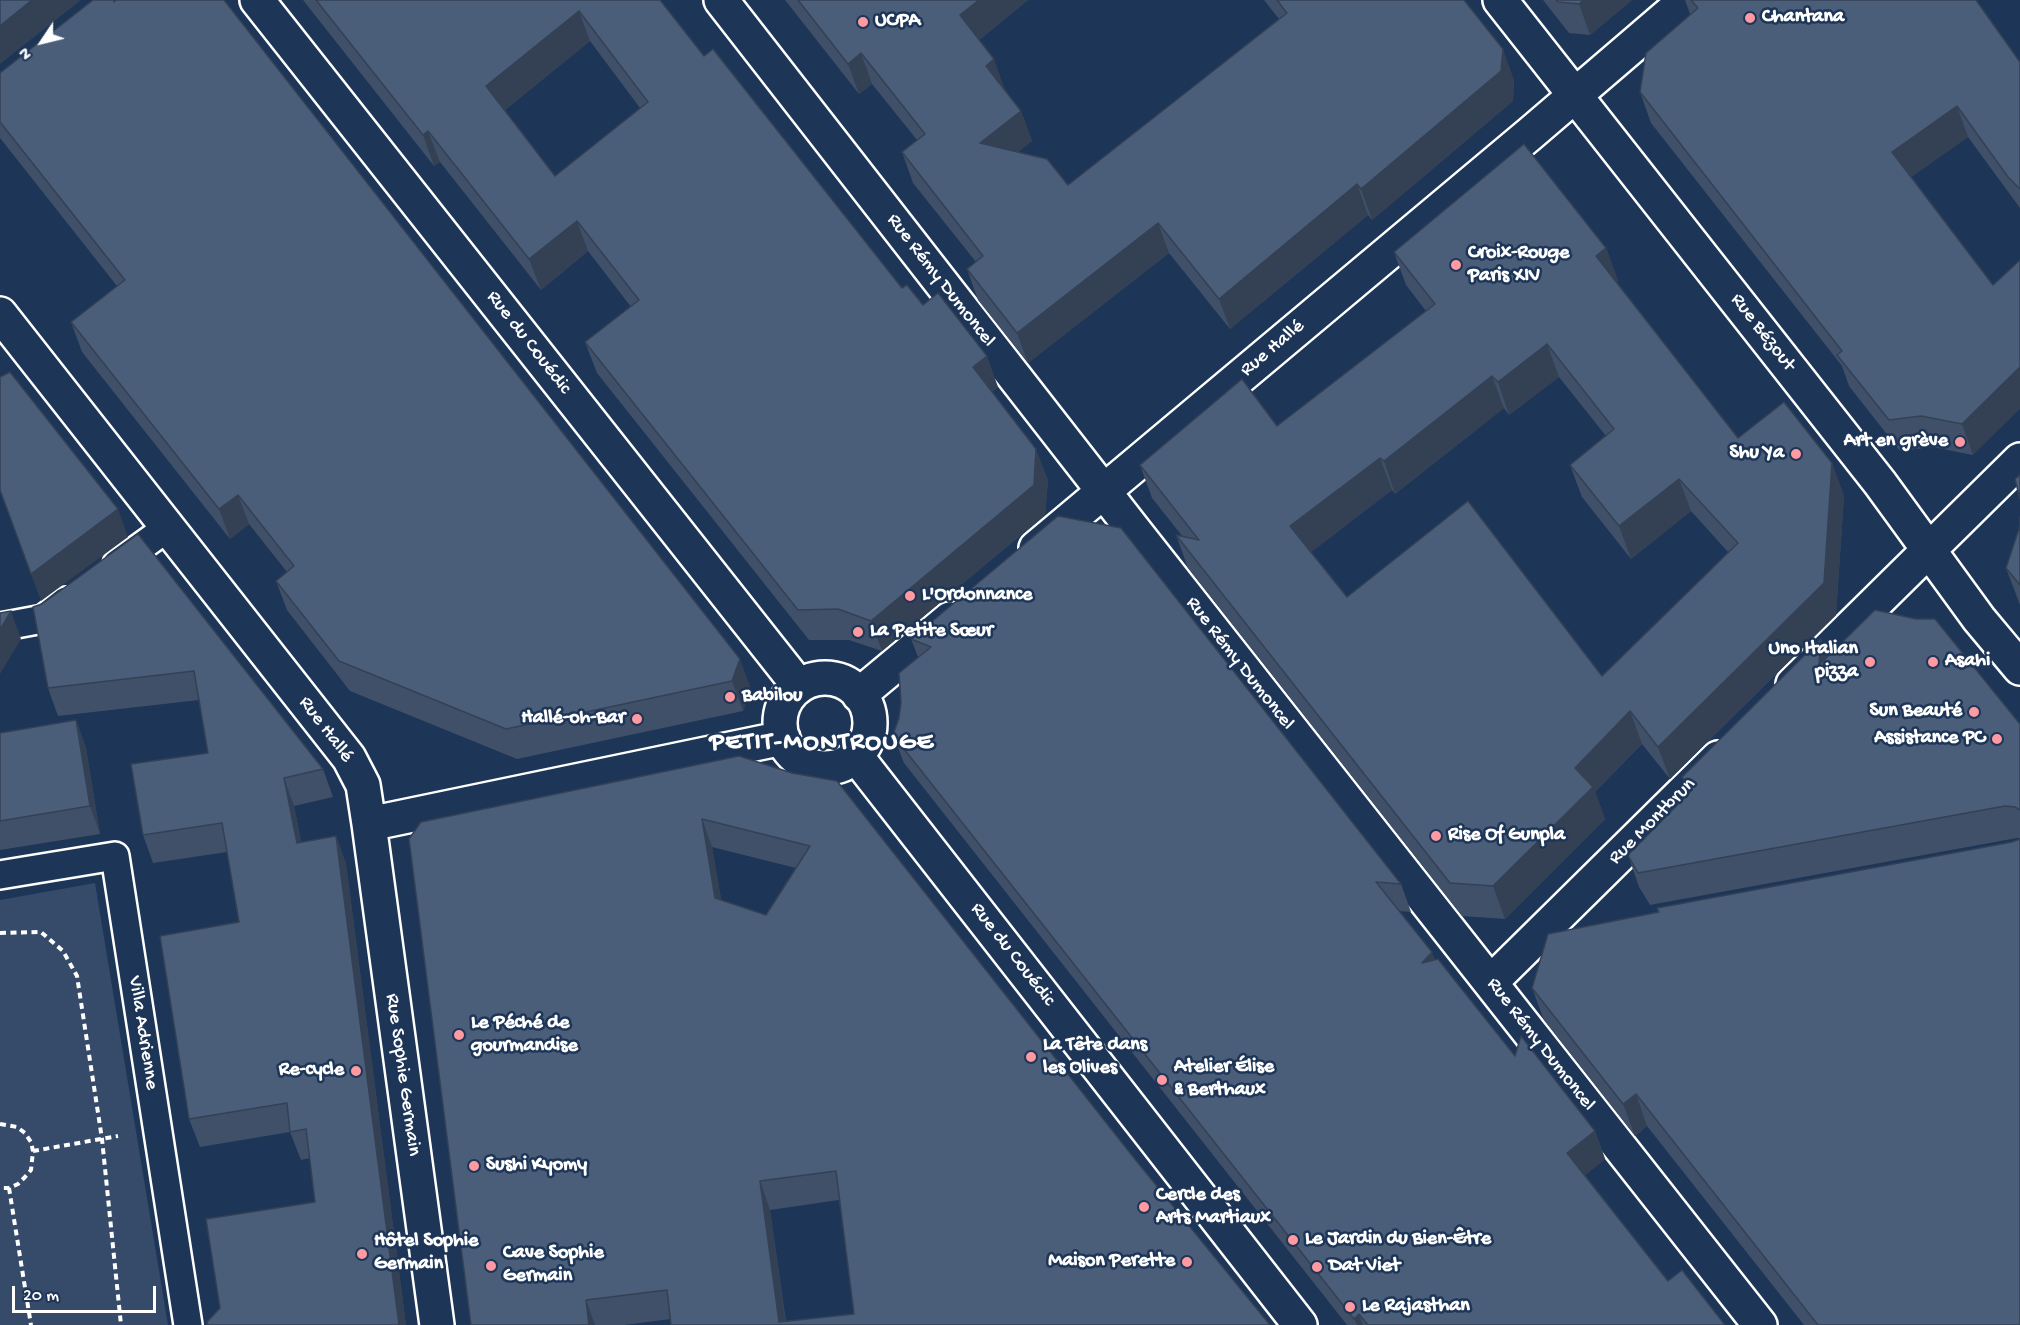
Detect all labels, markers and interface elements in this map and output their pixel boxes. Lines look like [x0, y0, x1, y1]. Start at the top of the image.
place label: Chantana [1762, 6, 1844, 30]
place label: UCPA [875, 10, 920, 34]
marker: Chantana [1743, 11, 1757, 25]
north arrow [12, 12, 72, 72]
marker: UCPA [856, 15, 870, 29]
text: N [16, 43, 38, 62]
street label: Rue Rémy Dumoncel [881, 210, 999, 352]
place label: Croix-Rouge Paris XIV [1468, 242, 1569, 289]
marker: Croix-Rouge Paris XIV [1449, 258, 1463, 272]
street label: Rue du Couédic [480, 287, 576, 399]
street label: Rue Bézout [1724, 289, 1800, 377]
street label: Rue Hallé [1236, 315, 1310, 383]
place label: Art en grève [1844, 430, 1948, 454]
marker: Art en grève [1953, 435, 1967, 449]
place label: Shu Ya [1729, 442, 1784, 466]
marker: Shu Ya [1789, 447, 1803, 461]
place label: L'Ordonnance [922, 584, 1032, 608]
marker: L'Ordonnance [903, 589, 917, 603]
street label: Rue Rémy Dumoncel [1180, 593, 1298, 735]
place label: La Petite Sœur [870, 620, 993, 644]
marker: La Petite Sœur [851, 625, 865, 639]
place label: Uno Italian pizza [1768, 638, 1858, 685]
place label: Asahi [1945, 650, 1990, 674]
marker: Uno Italian pizza [1863, 655, 1877, 669]
marker: Asahi [1926, 655, 1940, 669]
place label: Babilou [742, 685, 802, 709]
marker: Babilou [723, 690, 737, 704]
street label: Rue Hallé [292, 692, 358, 768]
place label: Sun Beauté [1870, 700, 1962, 724]
marker: Sun Beauté [1967, 705, 1981, 719]
place label: Hallé-oh-Bar [521, 707, 625, 731]
marker: Hallé-oh-Bar [630, 712, 644, 726]
place label: Assistance PC [1874, 727, 1985, 751]
district label: PETIT-MONTROUGE [709, 728, 935, 760]
marker: Assistance PC [1990, 732, 2004, 746]
street label: Rue Montbrun [1604, 773, 1702, 871]
place label: Rise Of Gunpla [1448, 824, 1565, 848]
marker: Rise Of Gunpla [1429, 829, 1443, 843]
street label: Rue du Couédic [964, 899, 1060, 1011]
street label: Villa Adrienne [121, 974, 163, 1092]
street label: Rue Rémy Dumoncel [1481, 974, 1599, 1116]
street label: Rue Sophie Germain [379, 992, 425, 1158]
place label: Le Péché de gourmandise [471, 1012, 578, 1059]
marker: Le Péché de gourmandise [452, 1028, 466, 1042]
place label: La Tête dans les Olives [1043, 1034, 1147, 1081]
marker: La Tête dans les Olives [1024, 1050, 1038, 1064]
place label: Atelier Élise & Berthaux [1174, 1056, 1274, 1103]
place label: Re-cycle [279, 1059, 344, 1083]
marker: Re-cycle [349, 1064, 363, 1078]
marker: Atelier Élise & Berthaux [1155, 1073, 1169, 1087]
place label: Sushi Kyomy [486, 1154, 587, 1178]
marker: Sushi Kyomy [467, 1159, 481, 1173]
place label: Cercle des Arts Martiaux [1156, 1184, 1271, 1231]
marker: Cercle des Arts Martiaux [1137, 1200, 1151, 1214]
place label: Le Jardin du Bien-Être [1305, 1228, 1491, 1252]
place label: Hôtel Sophie Germain [374, 1230, 478, 1277]
marker: Le Jardin du Bien-Être [1286, 1233, 1300, 1247]
place label: Cave Sophie Germain [503, 1242, 604, 1289]
marker: Hôtel Sophie Germain [355, 1247, 369, 1261]
place label: Maison Perette [1048, 1250, 1175, 1274]
marker: Maison Perette [1180, 1255, 1194, 1269]
place label: Dat Viet [1329, 1255, 1400, 1279]
marker: Cave Sophie Germain [484, 1259, 498, 1273]
marker: Dat Viet [1310, 1260, 1324, 1274]
scale bar [15, 1274, 159, 1312]
text: 20 m [23, 1286, 59, 1307]
place label: Le Rajasthan [1362, 1295, 1470, 1319]
marker: Le Rajasthan [1343, 1300, 1357, 1314]

